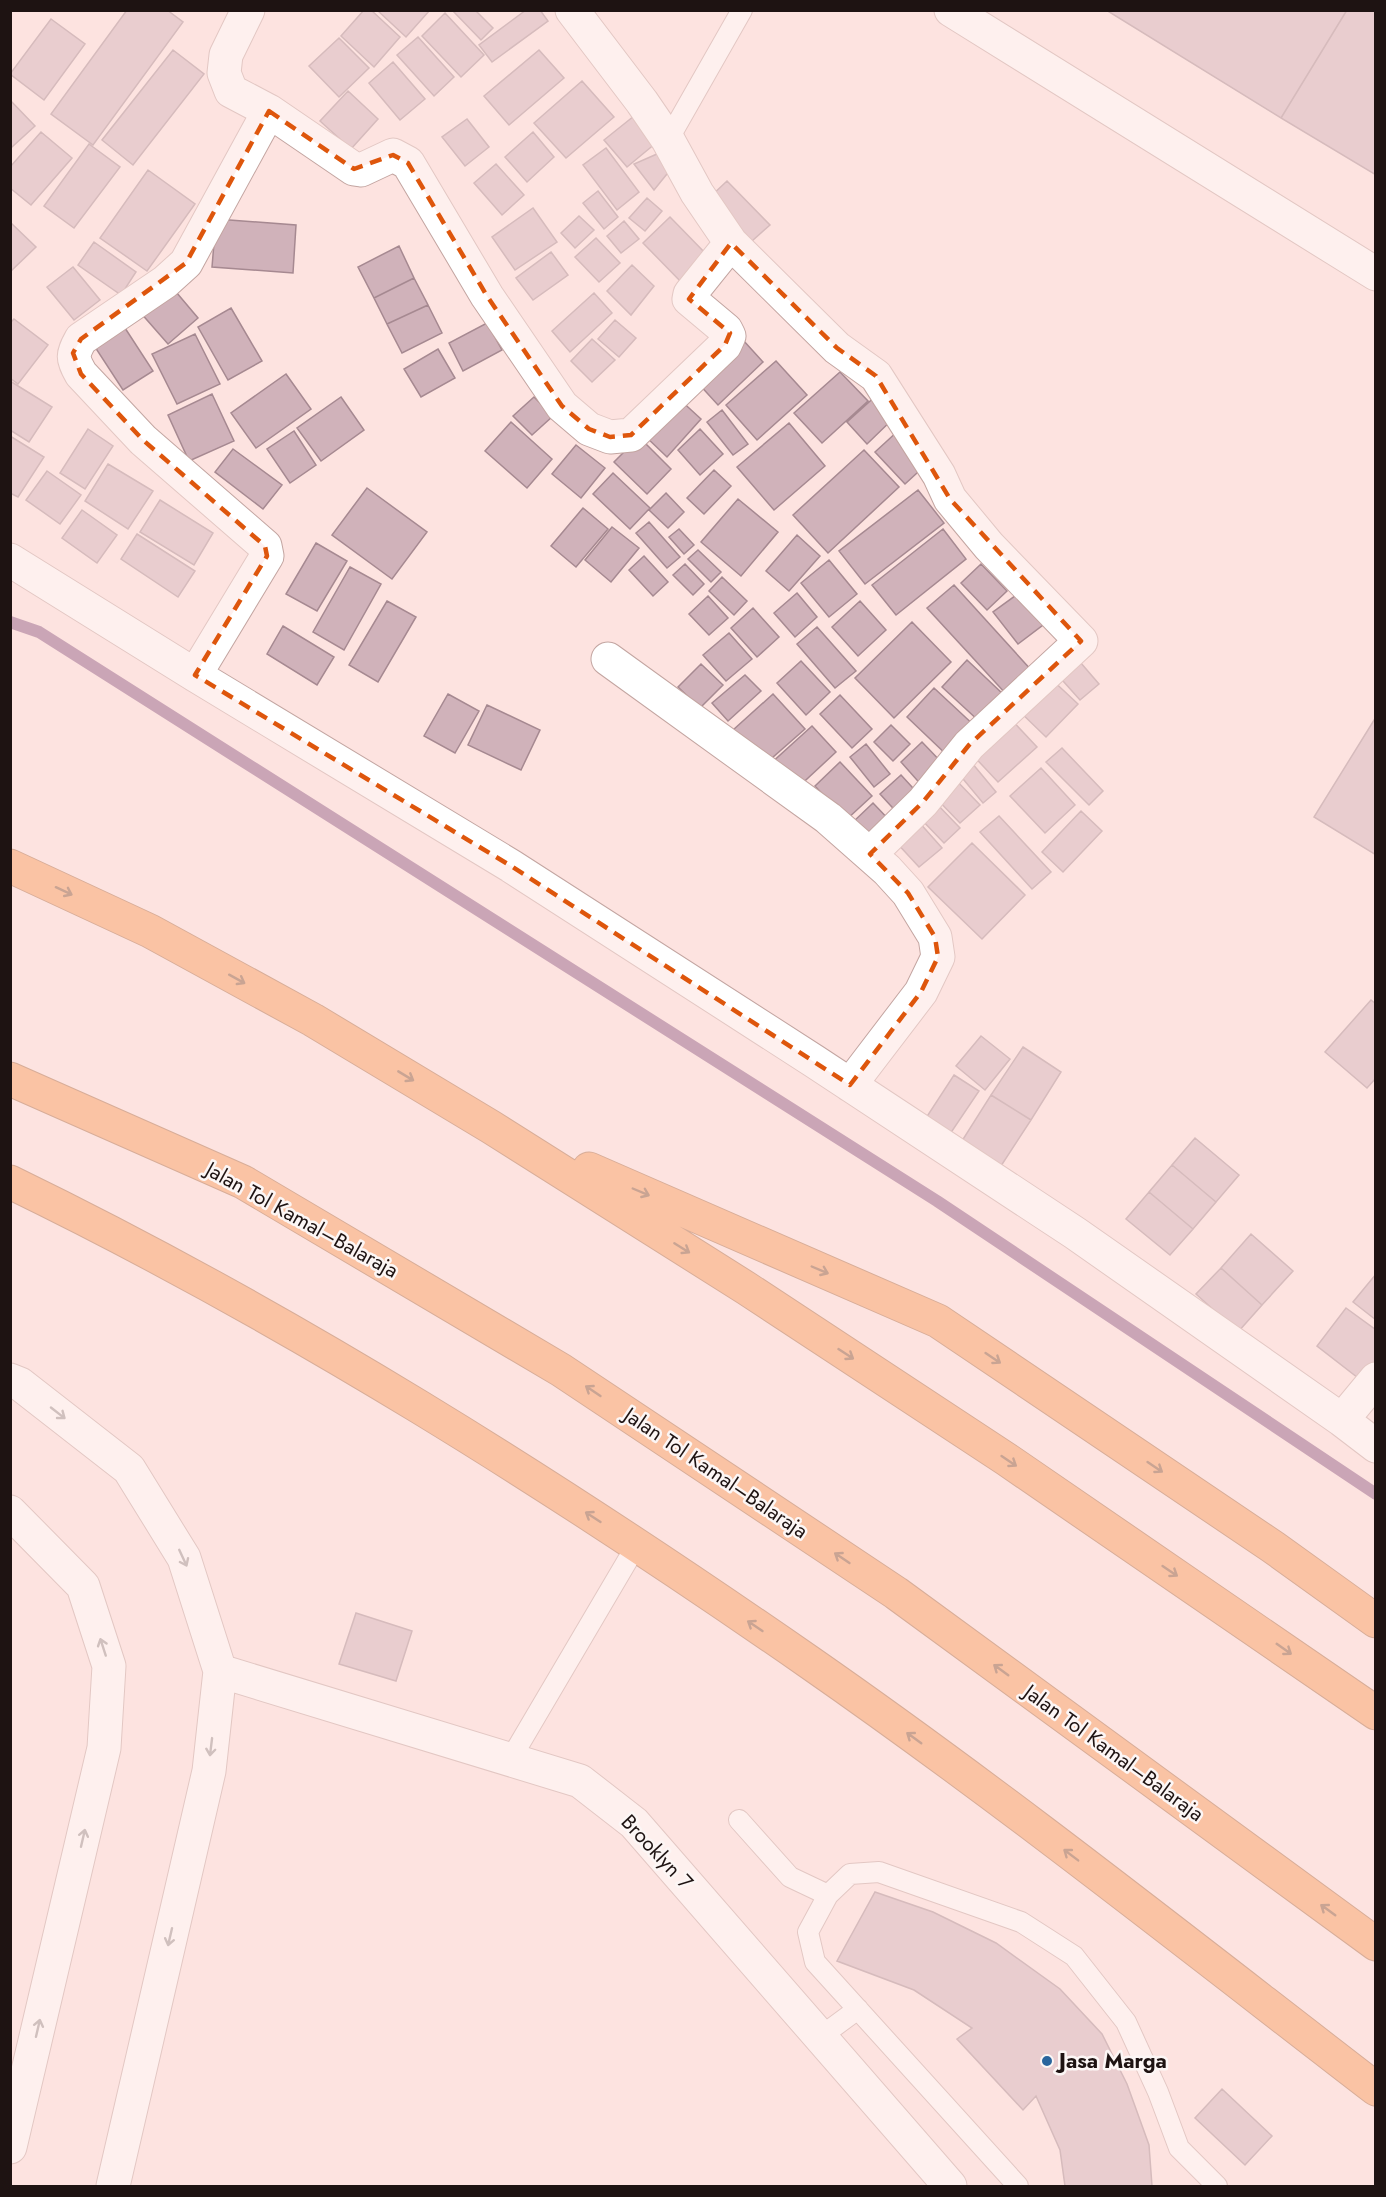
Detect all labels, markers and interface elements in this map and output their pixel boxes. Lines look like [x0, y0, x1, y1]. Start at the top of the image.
one-way arrow [54, 885, 72, 897]
one-way arrow [228, 974, 246, 985]
one-way arrow [397, 1070, 414, 1082]
street label: Jalan Tol Kamal–Balaraja [198, 1153, 404, 1285]
one-way arrow [631, 1187, 650, 1198]
one-way arrow [674, 1241, 691, 1254]
one-way arrow [810, 1264, 828, 1276]
one-way arrow [837, 1348, 854, 1360]
one-way arrow [984, 1352, 1000, 1364]
one-way arrow [585, 1385, 601, 1397]
street label: Jalan Tol Kamal–Balaraja [616, 1399, 814, 1546]
one-way arrow [50, 1407, 66, 1420]
one-way arrow [1000, 1455, 1017, 1467]
one-way arrow [1146, 1461, 1162, 1473]
one-way arrow [585, 1511, 602, 1523]
one-way arrow [178, 1549, 190, 1567]
one-way arrow [834, 1551, 851, 1564]
one-way arrow [1161, 1565, 1178, 1577]
one-way arrow [747, 1620, 764, 1632]
one-way arrow [96, 1638, 107, 1657]
one-way arrow [1275, 1643, 1291, 1655]
one-way arrow [994, 1664, 1010, 1677]
street label: Jalan Tol Kamal–Balaraja [1015, 1676, 1210, 1829]
one-way arrow [907, 1732, 923, 1744]
one-way arrow [206, 1736, 217, 1756]
street label: Brooklyn 7 [614, 1808, 700, 1896]
one-way arrow [77, 1829, 89, 1848]
one-way arrow [1063, 1848, 1079, 1861]
one-way arrow [1321, 1903, 1337, 1916]
one-way arrow [164, 1927, 176, 1946]
one-way arrow [33, 2019, 45, 2038]
place label: Jasa Marga [1055, 2046, 1167, 2076]
marker: Jasa Marga [1040, 2054, 1054, 2068]

